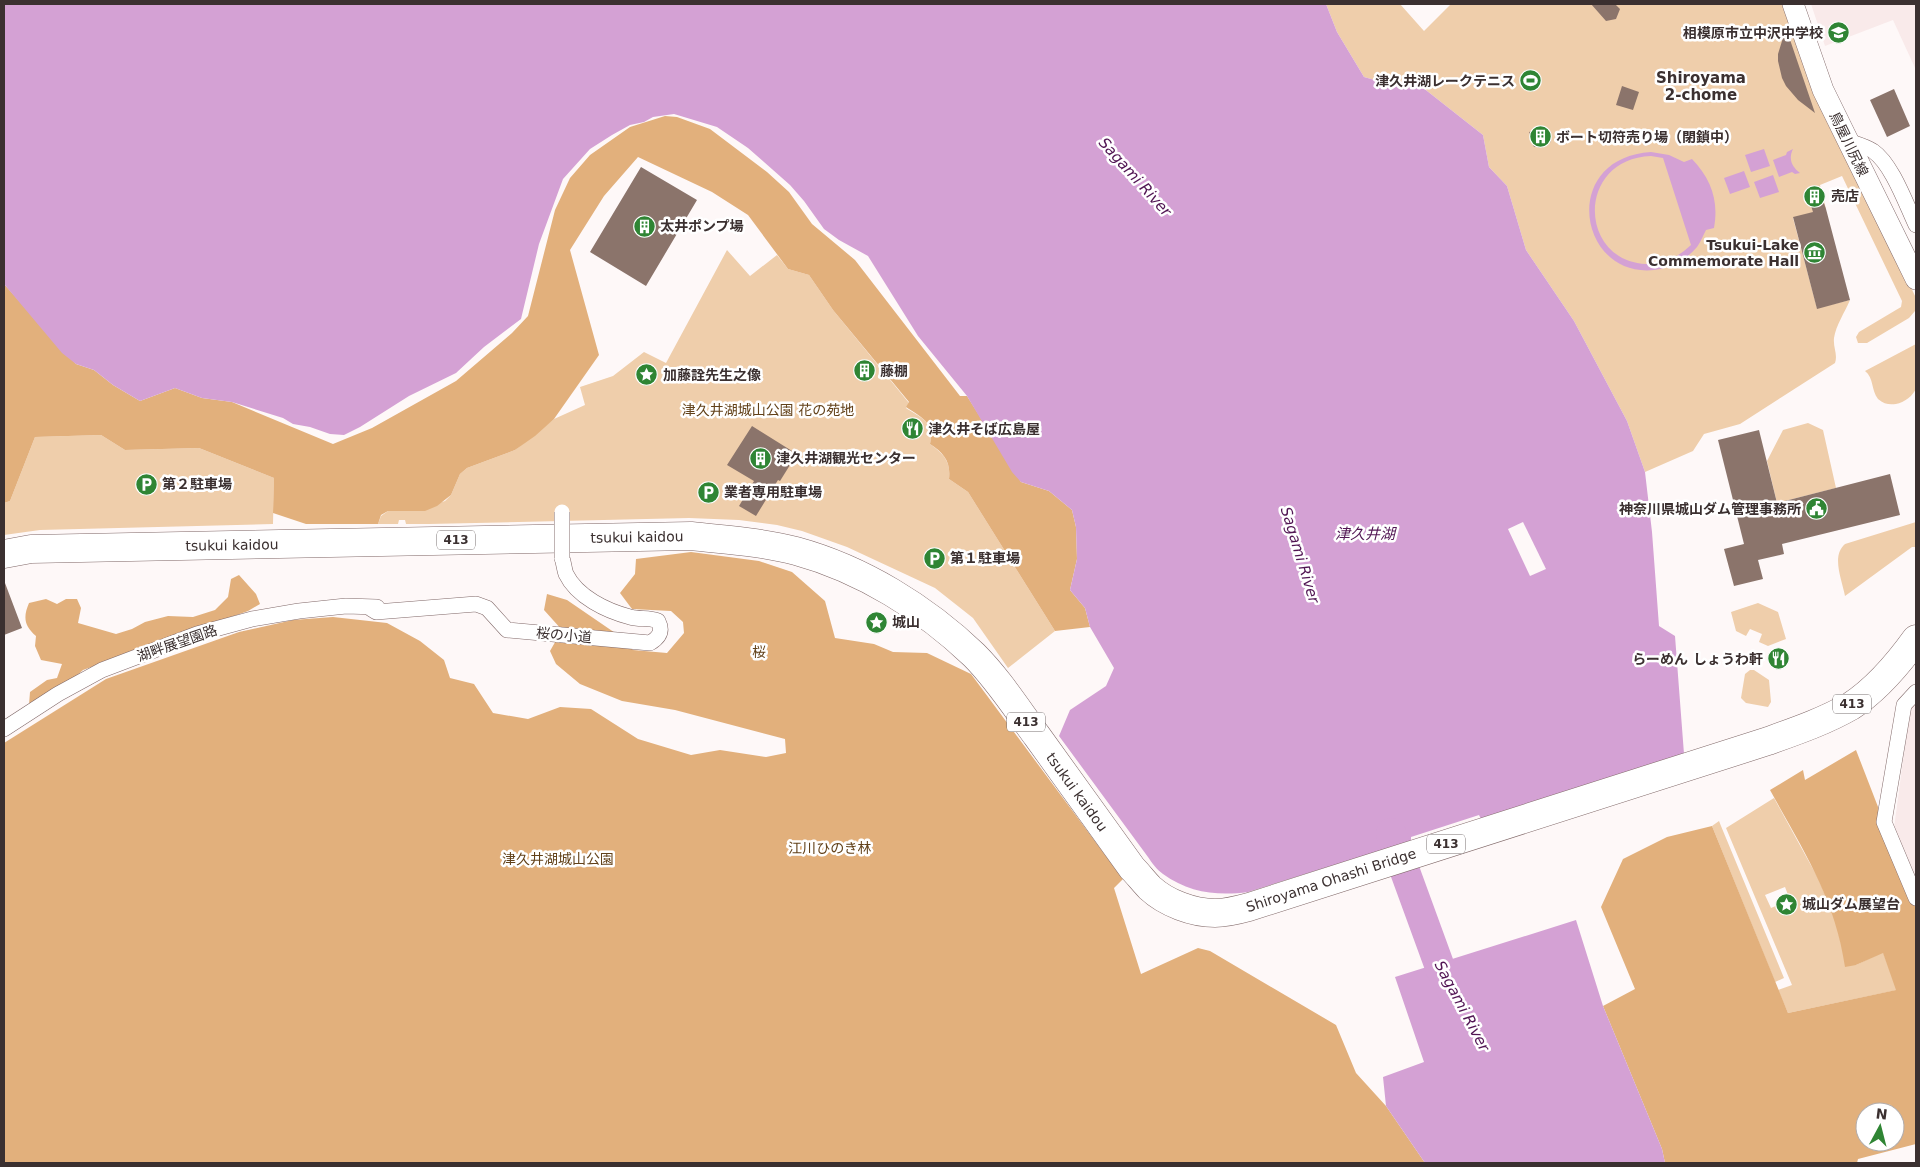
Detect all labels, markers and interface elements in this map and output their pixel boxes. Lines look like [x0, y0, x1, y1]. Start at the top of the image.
school or university icon: 相模原市立中沢中学校 [1827, 21, 1851, 45]
place label: 相模原市立中沢中学校 [1683, 25, 1823, 41]
sports icon: 津久井湖レークテニス [1519, 69, 1543, 93]
district label: Shiroyama 2-chome [1656, 69, 1746, 104]
place label: 津久井湖レークテニス [1375, 73, 1515, 89]
street label: 鳥屋川尻線 [1826, 109, 1872, 179]
building icon: ボート切符売り場（閉鎖中） [1528, 125, 1552, 149]
place label: ボート切符売り場（閉鎖中） [1556, 129, 1738, 145]
water label: Sagami River [1095, 134, 1176, 221]
building icon: 売店 [1803, 184, 1827, 208]
place label: 売店 [1831, 188, 1859, 204]
building icon: 太井ポンプ場 [632, 214, 656, 238]
place label: 太井ポンプ場 [660, 218, 744, 234]
place label: Tsukui-Lake Commemorate Hall [1648, 237, 1799, 269]
museum icon: Tsukui-Lake Commemorate Hall [1803, 241, 1827, 265]
building icon: 藤棚 [852, 359, 876, 383]
place icon: 加藤詮先生之像 [635, 363, 659, 387]
place label: 藤棚 [880, 363, 908, 379]
place label: 加藤詮先生之像 [663, 367, 761, 383]
park label: 津久井湖城山公園 花の苑地 [682, 402, 854, 418]
restaurant icon: 津久井そば広島屋 [900, 417, 924, 441]
place label: 津久井そば広島屋 [928, 421, 1040, 437]
building icon: 津久井湖観光センター [748, 446, 772, 470]
place label: 津久井湖観光センター [776, 450, 916, 466]
parking icon: 第２駐車場 [134, 472, 158, 496]
place label: 第２駐車場 [162, 476, 232, 492]
parking icon: 業者専用駐車場 [696, 480, 720, 504]
place label: 業者専用駐車場 [724, 484, 822, 500]
public building icon: 神奈川県城山ダム管理事務所 [1805, 497, 1829, 521]
place label: 神奈川県城山ダム管理事務所 [1619, 501, 1801, 517]
water label: Sagami River [1277, 505, 1323, 606]
water label: 津久井湖 [1335, 525, 1397, 543]
street label: tsukui kaidou [590, 528, 684, 546]
road number: 413 [437, 530, 475, 550]
street label: tsukui kaidou [185, 536, 279, 554]
parking icon: 第１駐車場 [922, 546, 946, 570]
place label: 第１駐車場 [950, 550, 1020, 566]
place icon: 城山 [864, 610, 888, 634]
place label: 城山 [892, 614, 920, 630]
street label: 湖畔展望園路 [135, 622, 219, 664]
street label: 桜の小道 [535, 625, 593, 645]
park label: 桜 [752, 644, 766, 660]
restaurant icon: らーめん しょうわ軒 [1767, 647, 1791, 671]
place label: らーめん しょうわ軒 [1632, 651, 1763, 667]
road number: 413 [1833, 694, 1871, 714]
road number: 413 [1007, 712, 1045, 732]
street label: tsukui kaidou [1043, 750, 1111, 834]
road number: 413 [1427, 834, 1465, 854]
park label: 江川ひのき林 [788, 840, 872, 856]
street label: Shiroyama Ohashi Bridge [1244, 845, 1418, 915]
park label: 津久井湖城山公園 [502, 851, 614, 867]
place icon: 城山ダム展望台 [1774, 892, 1798, 916]
place label: 城山ダム展望台 [1802, 896, 1900, 912]
water label: Sagami River [1431, 958, 1494, 1055]
north arrow [1855, 1102, 1905, 1152]
text: N [1875, 1105, 1888, 1123]

